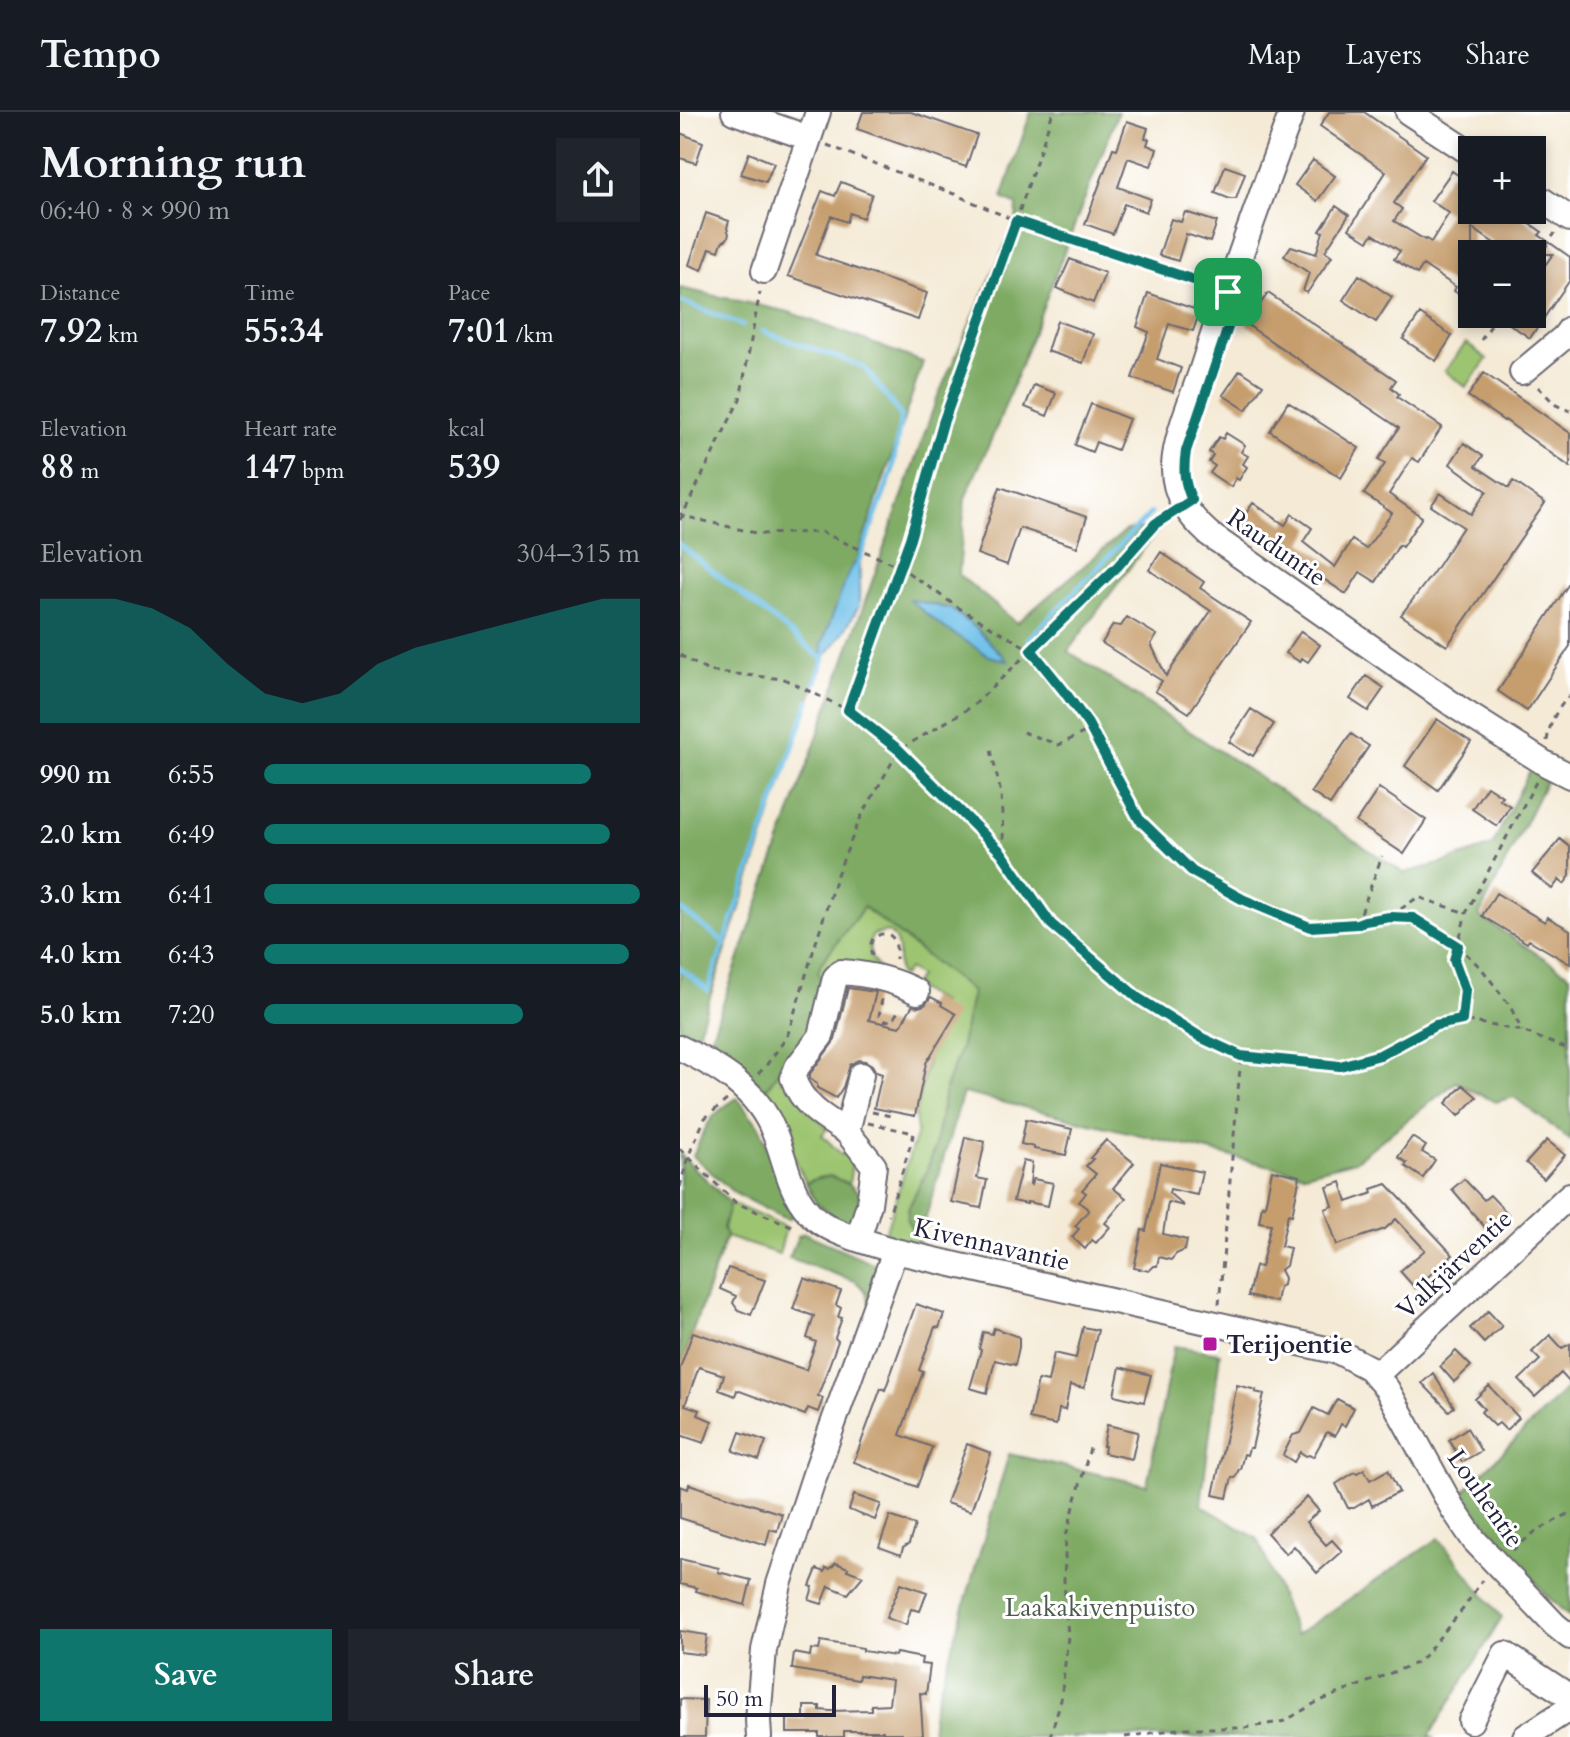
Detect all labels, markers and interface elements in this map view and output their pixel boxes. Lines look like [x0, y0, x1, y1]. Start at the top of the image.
text: Tempo [40, 29, 161, 81]
text: Map [1248, 36, 1301, 74]
text: Layers [1345, 36, 1422, 74]
text: Share [1466, 36, 1530, 74]
text: Morning run [40, 133, 306, 193]
map controls [1458, 136, 1546, 328]
button: + [1458, 136, 1546, 224]
button: share [556, 138, 640, 222]
text: 06:40 · 8 × 990 m [40, 193, 230, 228]
button: − [1458, 240, 1546, 328]
pin [1194, 258, 1262, 326]
icon: arrive [1206, 270, 1250, 314]
text: Distance [40, 278, 120, 308]
text: Time [244, 278, 295, 308]
text: Pace [448, 278, 491, 308]
text: 7.92 [40, 308, 102, 354]
text: 55:34 [244, 308, 324, 354]
text: 7:01 [448, 308, 510, 354]
text: km [102, 320, 138, 350]
text: /km [510, 320, 554, 350]
text: Elevation [40, 414, 127, 444]
text: Heart rate [244, 414, 337, 444]
text: kcal [448, 414, 485, 444]
text: 88 [40, 444, 75, 490]
text: 147 [244, 444, 296, 490]
text: 539 [448, 444, 500, 490]
text: m [75, 456, 99, 486]
text: bpm [296, 456, 344, 486]
street label: Rauduntie [1220, 500, 1333, 594]
text: Elevation [40, 536, 143, 571]
text: 304–315 m [517, 536, 640, 571]
text: 990 m [40, 757, 111, 792]
text: 6:55 [168, 757, 215, 792]
text: 2.0 km [40, 817, 121, 852]
text: 6:49 [168, 817, 215, 852]
text: 3.0 km [40, 877, 121, 912]
text: 6:41 [168, 877, 215, 912]
text: 4.0 km [40, 937, 121, 972]
text: 6:43 [168, 937, 215, 972]
text: 5.0 km [40, 997, 121, 1032]
text: 7:20 [168, 997, 215, 1032]
street label: Valkjärventie [1389, 1202, 1520, 1327]
street label: Kivennavantie [911, 1210, 1073, 1279]
place label: Terijoentie [1226, 1327, 1353, 1362]
marker: Terijoentie [1201, 1335, 1219, 1353]
street label: Louhentie [1439, 1442, 1532, 1554]
park label: Laakakivenpuisto [1005, 1590, 1195, 1625]
button: Save [40, 1629, 332, 1721]
button: Share [348, 1629, 640, 1721]
scale bar [704, 1681, 836, 1717]
text: 50 m [716, 1684, 763, 1714]

